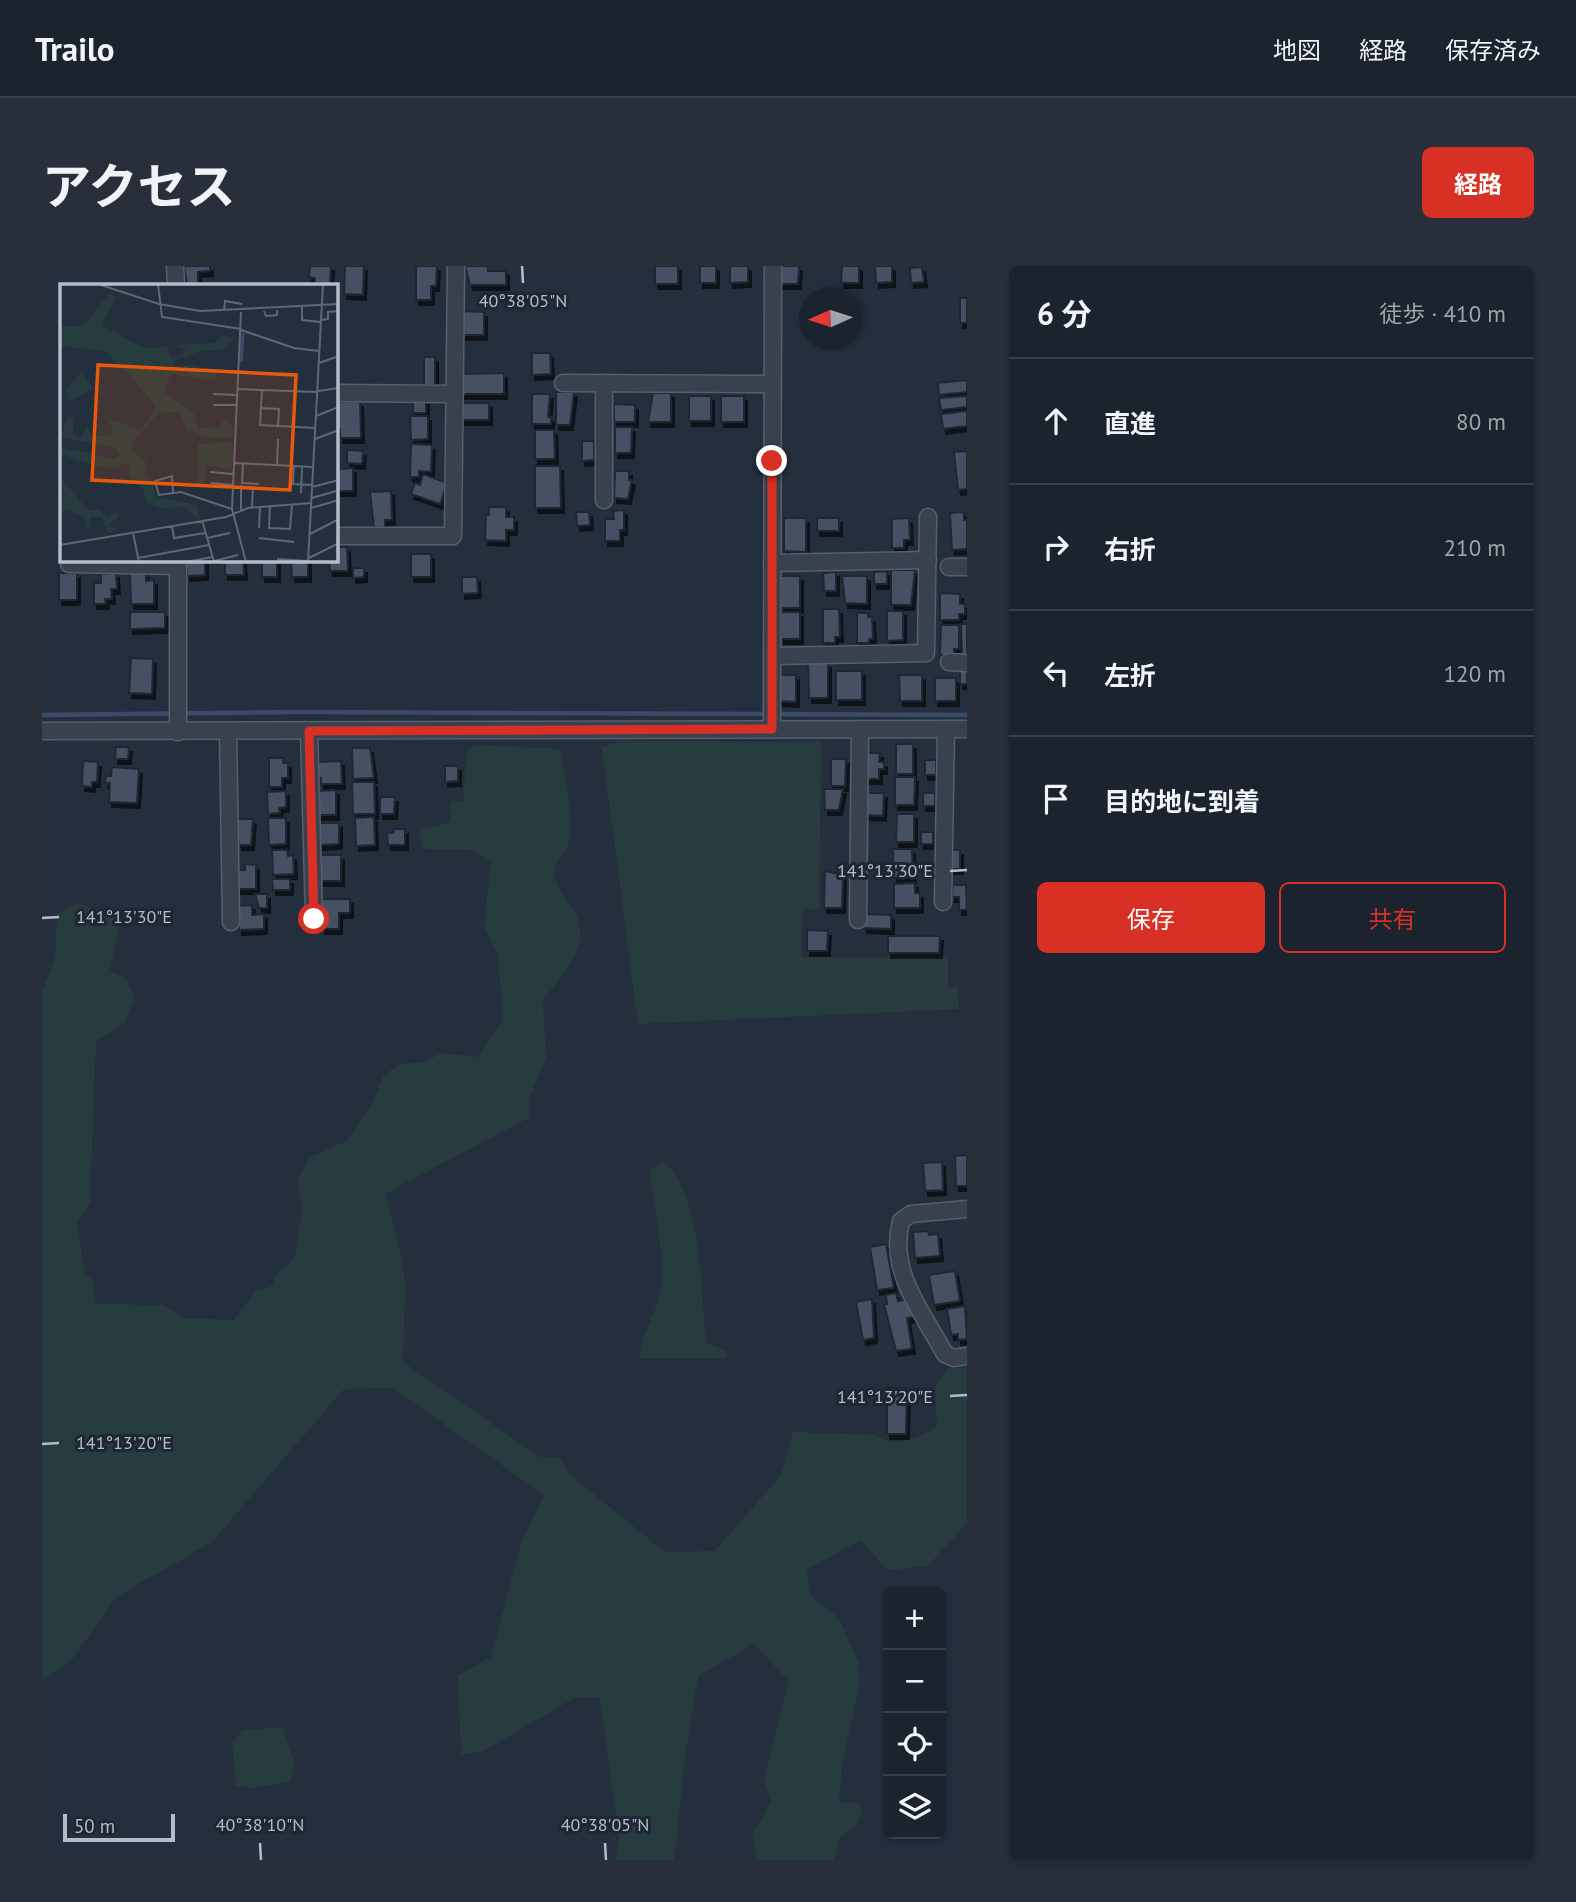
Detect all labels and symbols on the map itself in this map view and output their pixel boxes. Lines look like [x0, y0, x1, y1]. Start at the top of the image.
inset map [60, 284, 338, 562]
north arrow [799, 287, 862, 350]
text: 40°38'05"N [479, 289, 567, 312]
route end [756, 445, 787, 476]
text: 141°13'30"E [837, 859, 933, 882]
route start [298, 903, 329, 934]
text: 141°13'30"E [76, 905, 172, 928]
text: 141°13'20"E [837, 1385, 933, 1408]
text: 141°13'20"E [76, 1431, 172, 1454]
scale bar [63, 1811, 175, 1843]
text: 40°38'10"N [216, 1813, 304, 1836]
text: 40°38'05"N [561, 1813, 649, 1836]

